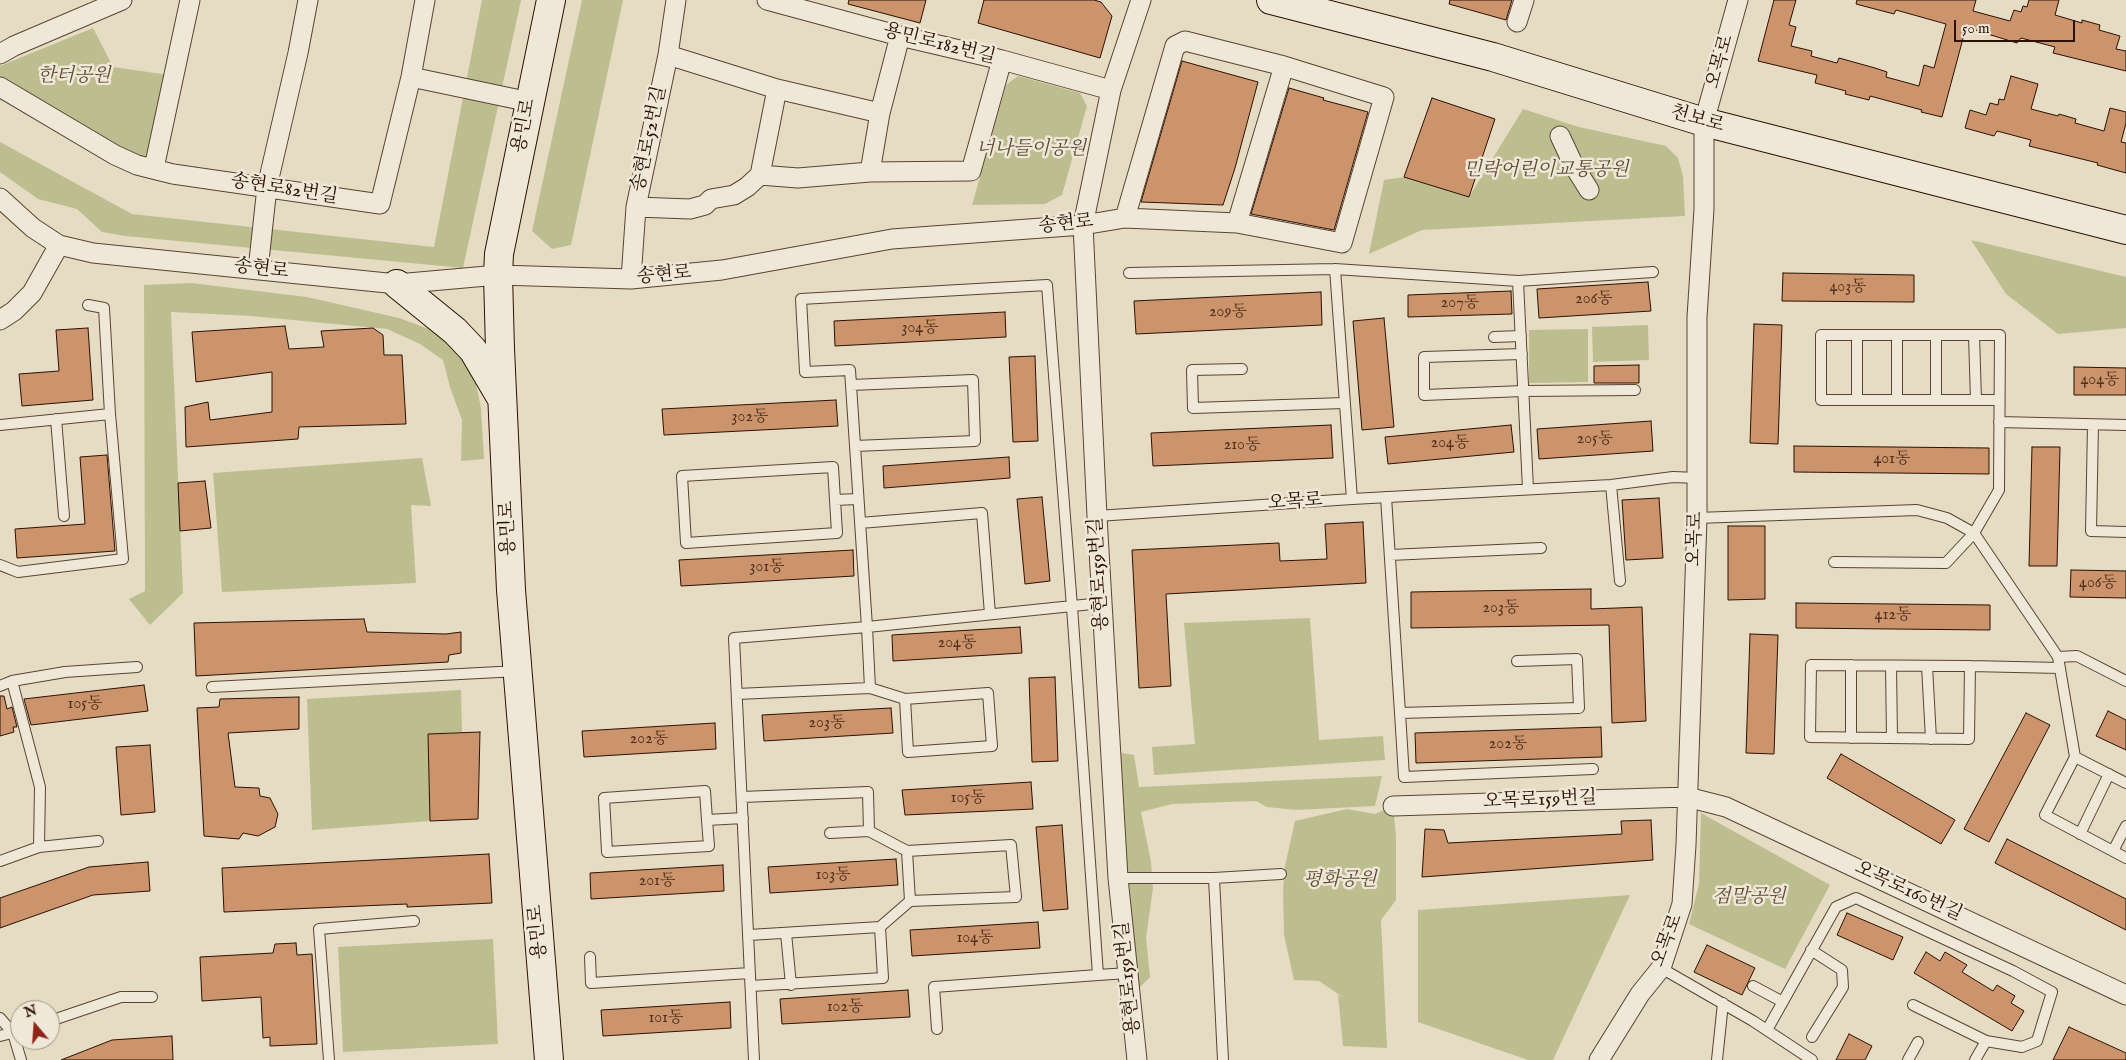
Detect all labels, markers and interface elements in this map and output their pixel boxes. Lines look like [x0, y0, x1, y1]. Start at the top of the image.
scale bar [1956, 10, 2077, 42]
text: 50 m [1962, 19, 1990, 38]
street label: 용민로182번길 [880, 20, 998, 70]
street label: 오목로 [1702, 32, 1740, 92]
park label: 한터공원 [37, 66, 111, 88]
street label: 송현로52번길 [628, 84, 672, 194]
street label: 용민로 [509, 97, 541, 155]
street label: 천보로 [1667, 101, 1727, 139]
park label: 너나들이공원 [976, 139, 1086, 161]
park label: 민락어린이교통공원 [1463, 160, 1629, 182]
street label: 송현로82번길 [229, 170, 339, 210]
street label: 송현로 [1037, 211, 1095, 239]
street label: 송현로 [232, 255, 290, 285]
street label: 송현로 [636, 262, 692, 290]
house number: 403동 [1829, 278, 1867, 298]
house number: 206동 [1575, 290, 1613, 310]
house number: 207동 [1441, 294, 1479, 314]
house number: 209동 [1209, 303, 1247, 323]
house number: 304동 [901, 319, 939, 339]
house number: 404동 [2080, 371, 2120, 391]
house number: 302동 [732, 408, 768, 428]
house number: 205동 [1577, 430, 1613, 450]
house number: 204동 [1431, 434, 1469, 454]
house number: 210동 [1224, 436, 1260, 456]
house number: 401동 [1873, 450, 1911, 470]
street label: 오목로 [1267, 490, 1323, 516]
street label: 용민로 [497, 500, 521, 556]
street label: 오목로 [1684, 511, 1708, 567]
street label: 용현로159번길 [1086, 516, 1114, 632]
house number: 301동 [749, 558, 785, 578]
house number: 406동 [2079, 574, 2117, 594]
house number: 203동 [1483, 599, 1519, 619]
house number: 412동 [1875, 606, 1911, 626]
house number: 204동 [938, 634, 976, 654]
house number: 105동 [68, 695, 102, 715]
house number: 203동 [809, 714, 845, 734]
house number: 202동 [630, 730, 668, 750]
house number: 202동 [1489, 735, 1527, 755]
street label: 오목로159번길 [1483, 788, 1597, 814]
house number: 105동 [951, 789, 985, 809]
street label: 오목로160번길 [1851, 857, 1965, 927]
house number: 103동 [815, 866, 851, 886]
park label: 평화공원 [1303, 870, 1377, 892]
house number: 201동 [639, 872, 675, 892]
park label: 점말공원 [1712, 887, 1786, 909]
street label: 용민로 [525, 904, 553, 960]
street label: 오목로 [1647, 911, 1689, 971]
street label: 용현로159번길 [1112, 920, 1146, 1036]
house number: 104동 [956, 929, 994, 949]
house number: 102동 [827, 998, 863, 1018]
north arrow [10, 1000, 60, 1050]
text: N [22, 1001, 39, 1022]
house number: 101동 [648, 1009, 684, 1029]

